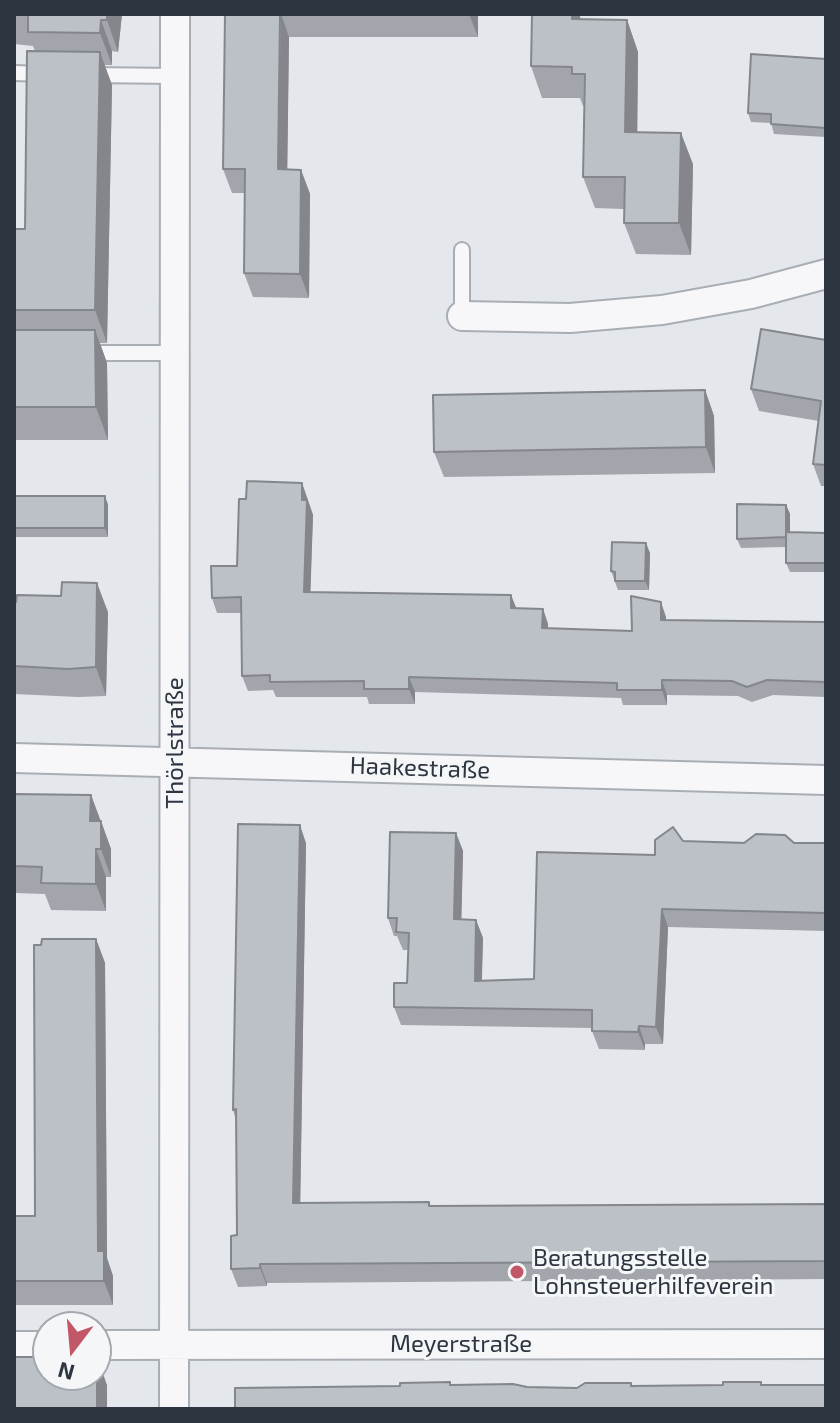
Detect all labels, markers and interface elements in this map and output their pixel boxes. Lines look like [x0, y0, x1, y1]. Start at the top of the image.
street label: Thörlstraße [161, 677, 189, 809]
street label: Haakestraße [349, 751, 491, 785]
place label: Beratungsstelle Lohnsteuerhilfeverein [533, 1244, 773, 1300]
marker: Beratungsstelle Lohnsteuerhilfeverein [508, 1263, 526, 1281]
north arrow [32, 1311, 112, 1391]
street label: Meyerstraße [390, 1330, 532, 1358]
text: N [55, 1357, 77, 1387]

